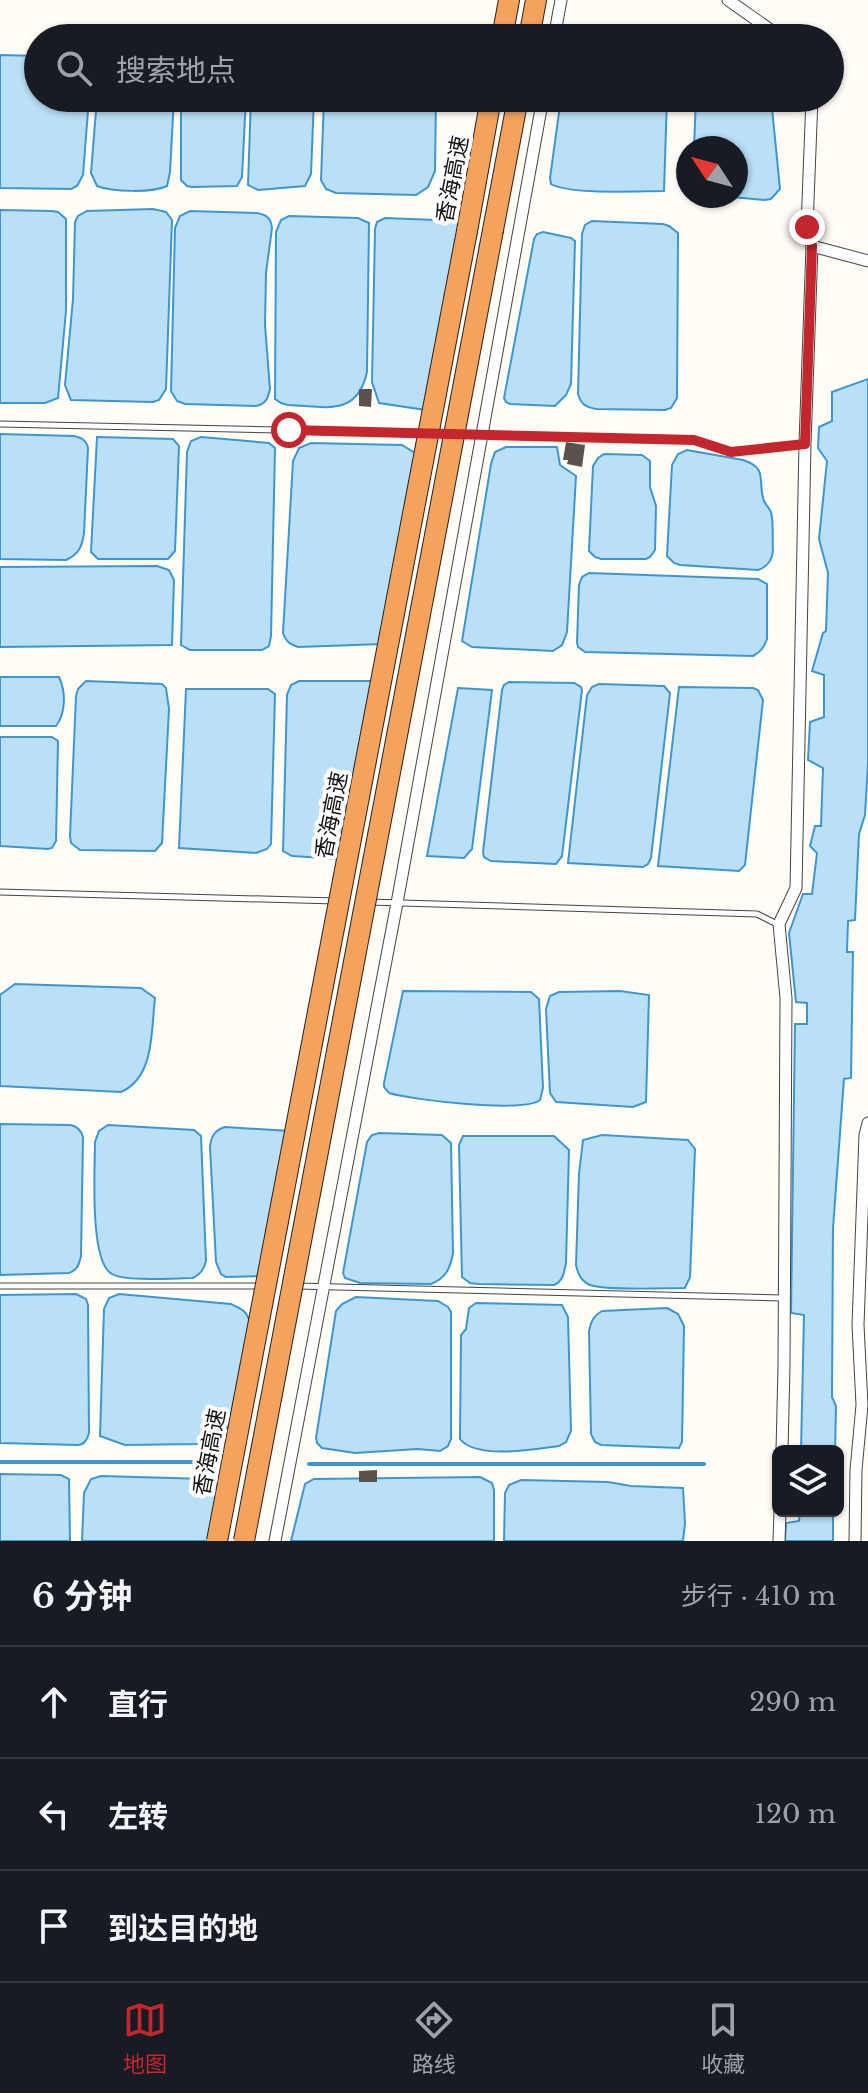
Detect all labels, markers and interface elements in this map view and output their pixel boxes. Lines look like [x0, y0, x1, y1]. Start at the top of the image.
search box [24, 24, 844, 112]
icon: search [52, 46, 96, 90]
text: 搜索地点 [116, 52, 236, 89]
street label: 香海高速 [431, 133, 474, 225]
north arrow [676, 136, 748, 208]
route end [789, 209, 825, 245]
route start [271, 412, 307, 448]
street label: 香海高速 [310, 769, 353, 861]
street label: 香海高速 [188, 1406, 231, 1498]
map controls [772, 1445, 844, 1517]
button: layers [772, 1445, 844, 1517]
text: 6 分钟 [32, 1575, 132, 1617]
text: 步行 · 410 m [681, 1580, 836, 1612]
icon: ahead [32, 1680, 76, 1724]
text: 直行 [108, 1686, 168, 1723]
text: 290 m [749, 1686, 836, 1718]
icon: left [32, 1792, 76, 1836]
text: 左转 [108, 1798, 168, 1835]
text: 120 m [754, 1798, 836, 1830]
icon: arrive [32, 1904, 76, 1948]
text: 到达目的地 [108, 1910, 258, 1947]
tab: 地图 [123, 1998, 167, 2078]
tab: 路线 [412, 1998, 456, 2078]
tab: 收藏 [701, 1998, 745, 2078]

